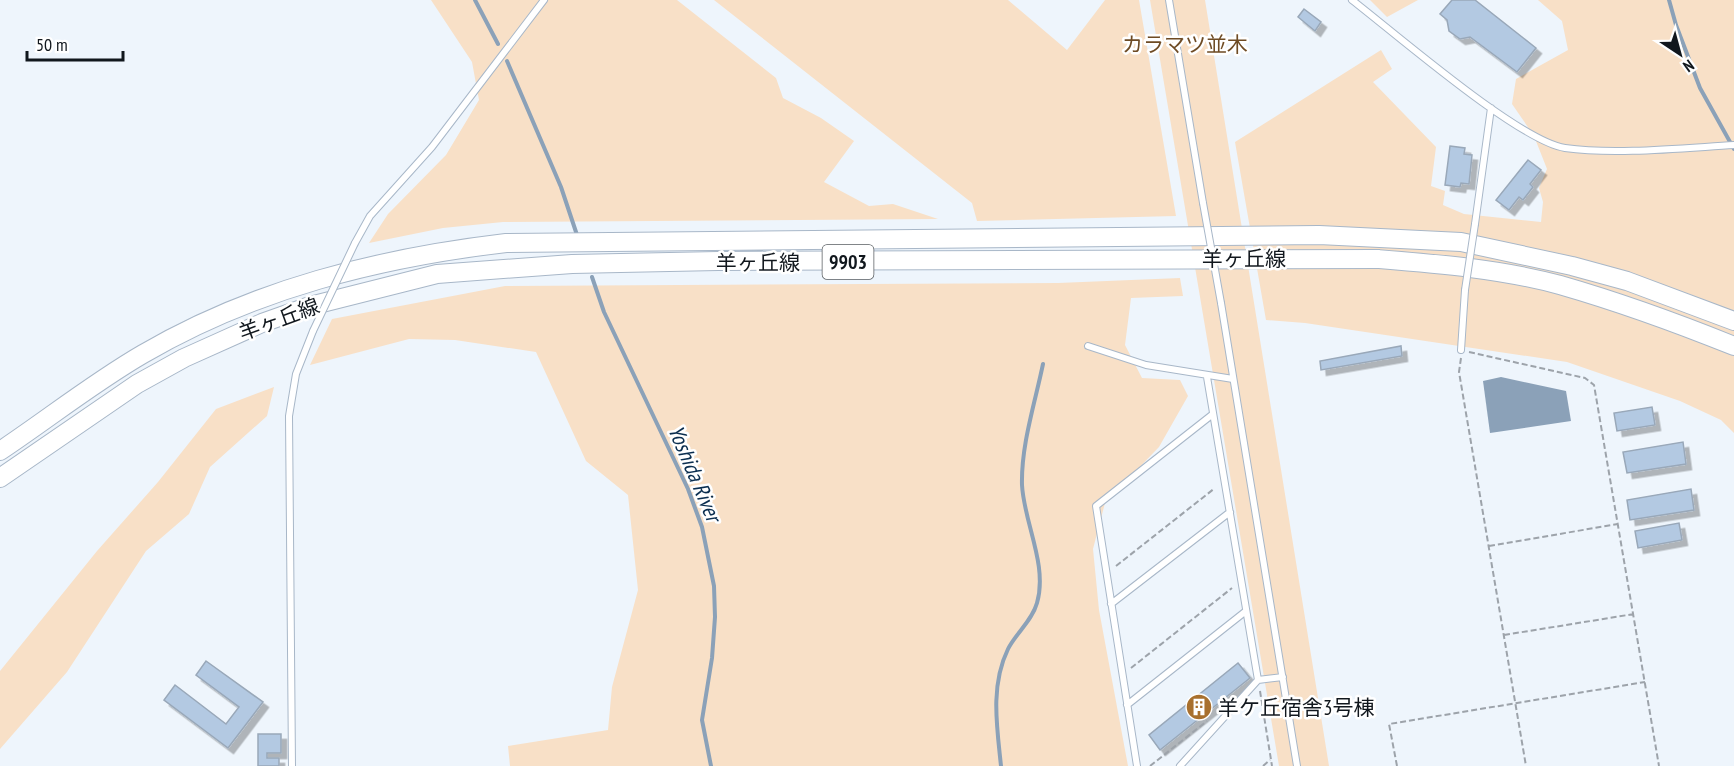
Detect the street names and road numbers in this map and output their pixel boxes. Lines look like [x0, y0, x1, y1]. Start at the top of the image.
road number: 9903 [822, 245, 874, 279]
street label: 羊ヶ丘線 [1202, 245, 1286, 272]
street label: 羊ヶ丘線 [716, 249, 800, 276]
street label: 羊ヶ丘線 [235, 292, 323, 346]

